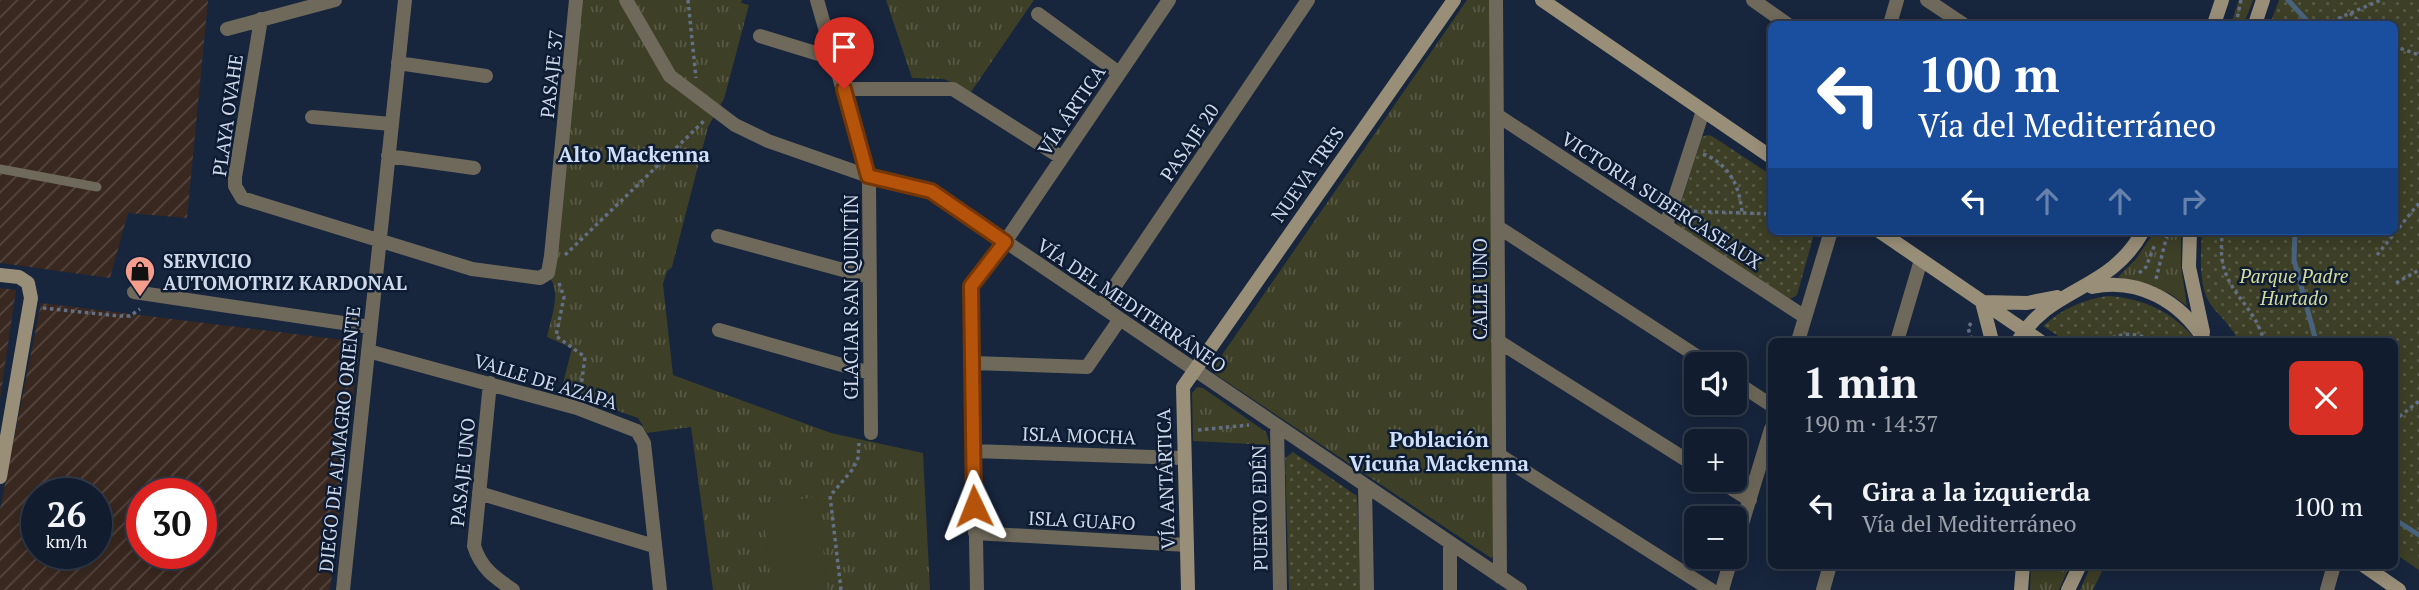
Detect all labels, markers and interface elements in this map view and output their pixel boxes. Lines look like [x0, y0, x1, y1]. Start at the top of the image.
pin [814, 17, 874, 89]
icon: arrive [825, 28, 863, 66]
street label: PASAJE 37 [534, 29, 568, 119]
text: 100 m [1918, 41, 2060, 106]
icon: left [1803, 49, 1894, 140]
street label: PLAYA OVAHE [206, 52, 248, 178]
street label: VÍA ÁRTICA [1032, 60, 1110, 160]
street label: PASAJE 20 [1154, 98, 1224, 186]
text: Vía del Mediterráneo [1918, 104, 2216, 146]
street label: NUEVA TRES [1265, 121, 1349, 227]
street label: VICTORIA SUBERCASEAUX [1557, 126, 1767, 274]
district label: Alto Mackenna [558, 140, 710, 168]
icon: left [1955, 182, 1993, 220]
icon: ahead [2028, 182, 2066, 220]
icon: ahead [2101, 182, 2139, 220]
icon: right [2174, 182, 2212, 220]
street label: GLACIAR SAN QUINTÍN [838, 194, 863, 400]
street label: VÍA DEL MEDITERRÁNEO [1032, 232, 1232, 378]
street label: CALLE UNO [1467, 238, 1492, 340]
place label: SERVICIO AUTOMOTRIZ KARDONAL [163, 248, 407, 295]
shop icon: SERVICIO AUTOMOTRIZ KARDONAL [123, 254, 157, 298]
park label: Parque Padre Hurtado [2239, 263, 2349, 310]
street label: DIEGO DE ALMAGRO ORIENTE [313, 305, 365, 573]
street label: VALLE DE AZAPA [471, 347, 621, 415]
map controls [1684, 352, 1747, 569]
button: sound [1684, 352, 1747, 415]
text: 1 min [1803, 354, 1918, 410]
button: close [2289, 361, 2363, 435]
street label: VÍA ANTÁRTICA [1150, 408, 1180, 550]
text: 190 m · 14:37 [1803, 408, 1938, 439]
street label: PASAJE UNO [444, 417, 480, 527]
street label: ISLA MOCHA [1022, 421, 1136, 449]
district label: Población Vicuña Mackenna [1349, 425, 1529, 477]
button: + [1684, 429, 1747, 492]
street label: PUERTO EDÉN [1245, 445, 1273, 571]
position arrow [937, 469, 1011, 543]
text: Gira a la izquierda [1862, 474, 2090, 508]
speed limit sign: 30 [126, 478, 217, 569]
icon: left [1803, 487, 1841, 525]
text: 100 m [2293, 489, 2363, 523]
text: 26 [47, 491, 86, 537]
street label: ISLA GUAFO [1028, 505, 1136, 535]
button: − [1684, 506, 1747, 569]
text: Vía del Mediterráneo [1862, 508, 2076, 539]
text: km/h [46, 529, 87, 553]

